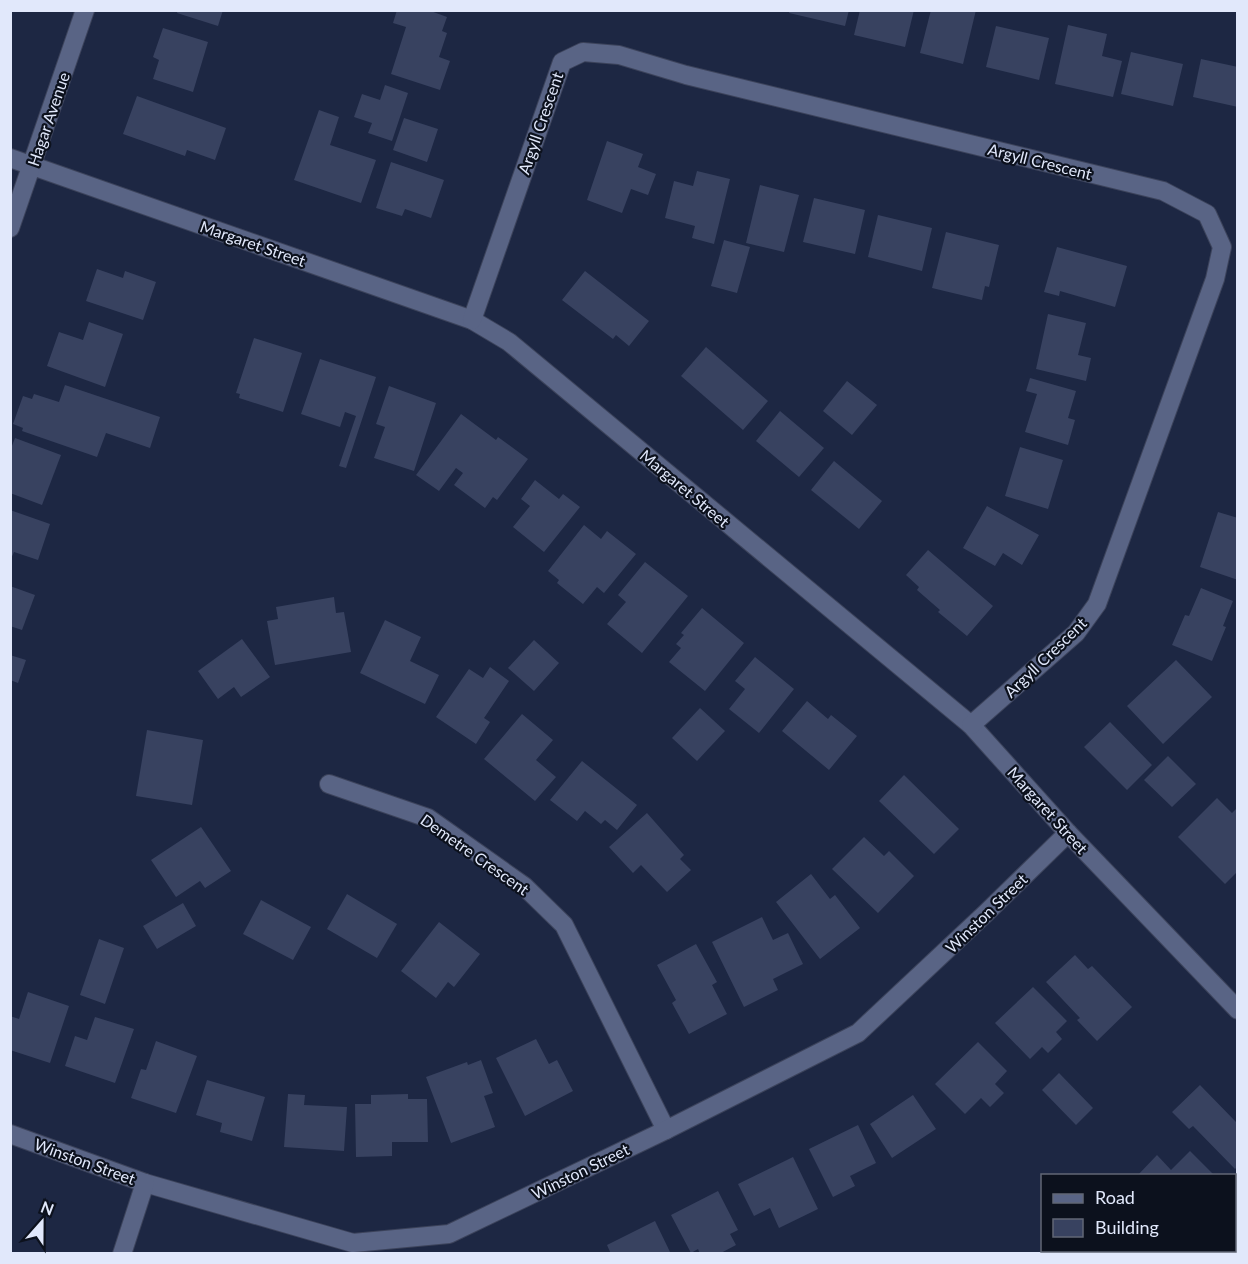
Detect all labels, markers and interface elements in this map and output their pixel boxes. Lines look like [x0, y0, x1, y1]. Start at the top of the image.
street label: Hagar Avenue [23, 69, 73, 169]
street label: Argyll Crescent [514, 69, 566, 177]
street label: Argyll Crescent [986, 139, 1094, 183]
street label: Margaret Street [198, 216, 308, 270]
street label: Margaret Street [637, 445, 734, 531]
street label: Argyll Crescent [1000, 613, 1090, 701]
street label: Margaret Street [1004, 763, 1092, 858]
street label: Demetre Crescent [417, 810, 533, 899]
street label: Winston Street [941, 869, 1031, 957]
street label: Winston Street [32, 1134, 138, 1188]
street label: Winston Street [528, 1139, 632, 1203]
legend [1041, 1174, 1236, 1252]
text: Road [1095, 1186, 1135, 1208]
north arrow [12, 1192, 72, 1252]
text: N [38, 1196, 57, 1219]
text: Building [1095, 1216, 1159, 1238]

